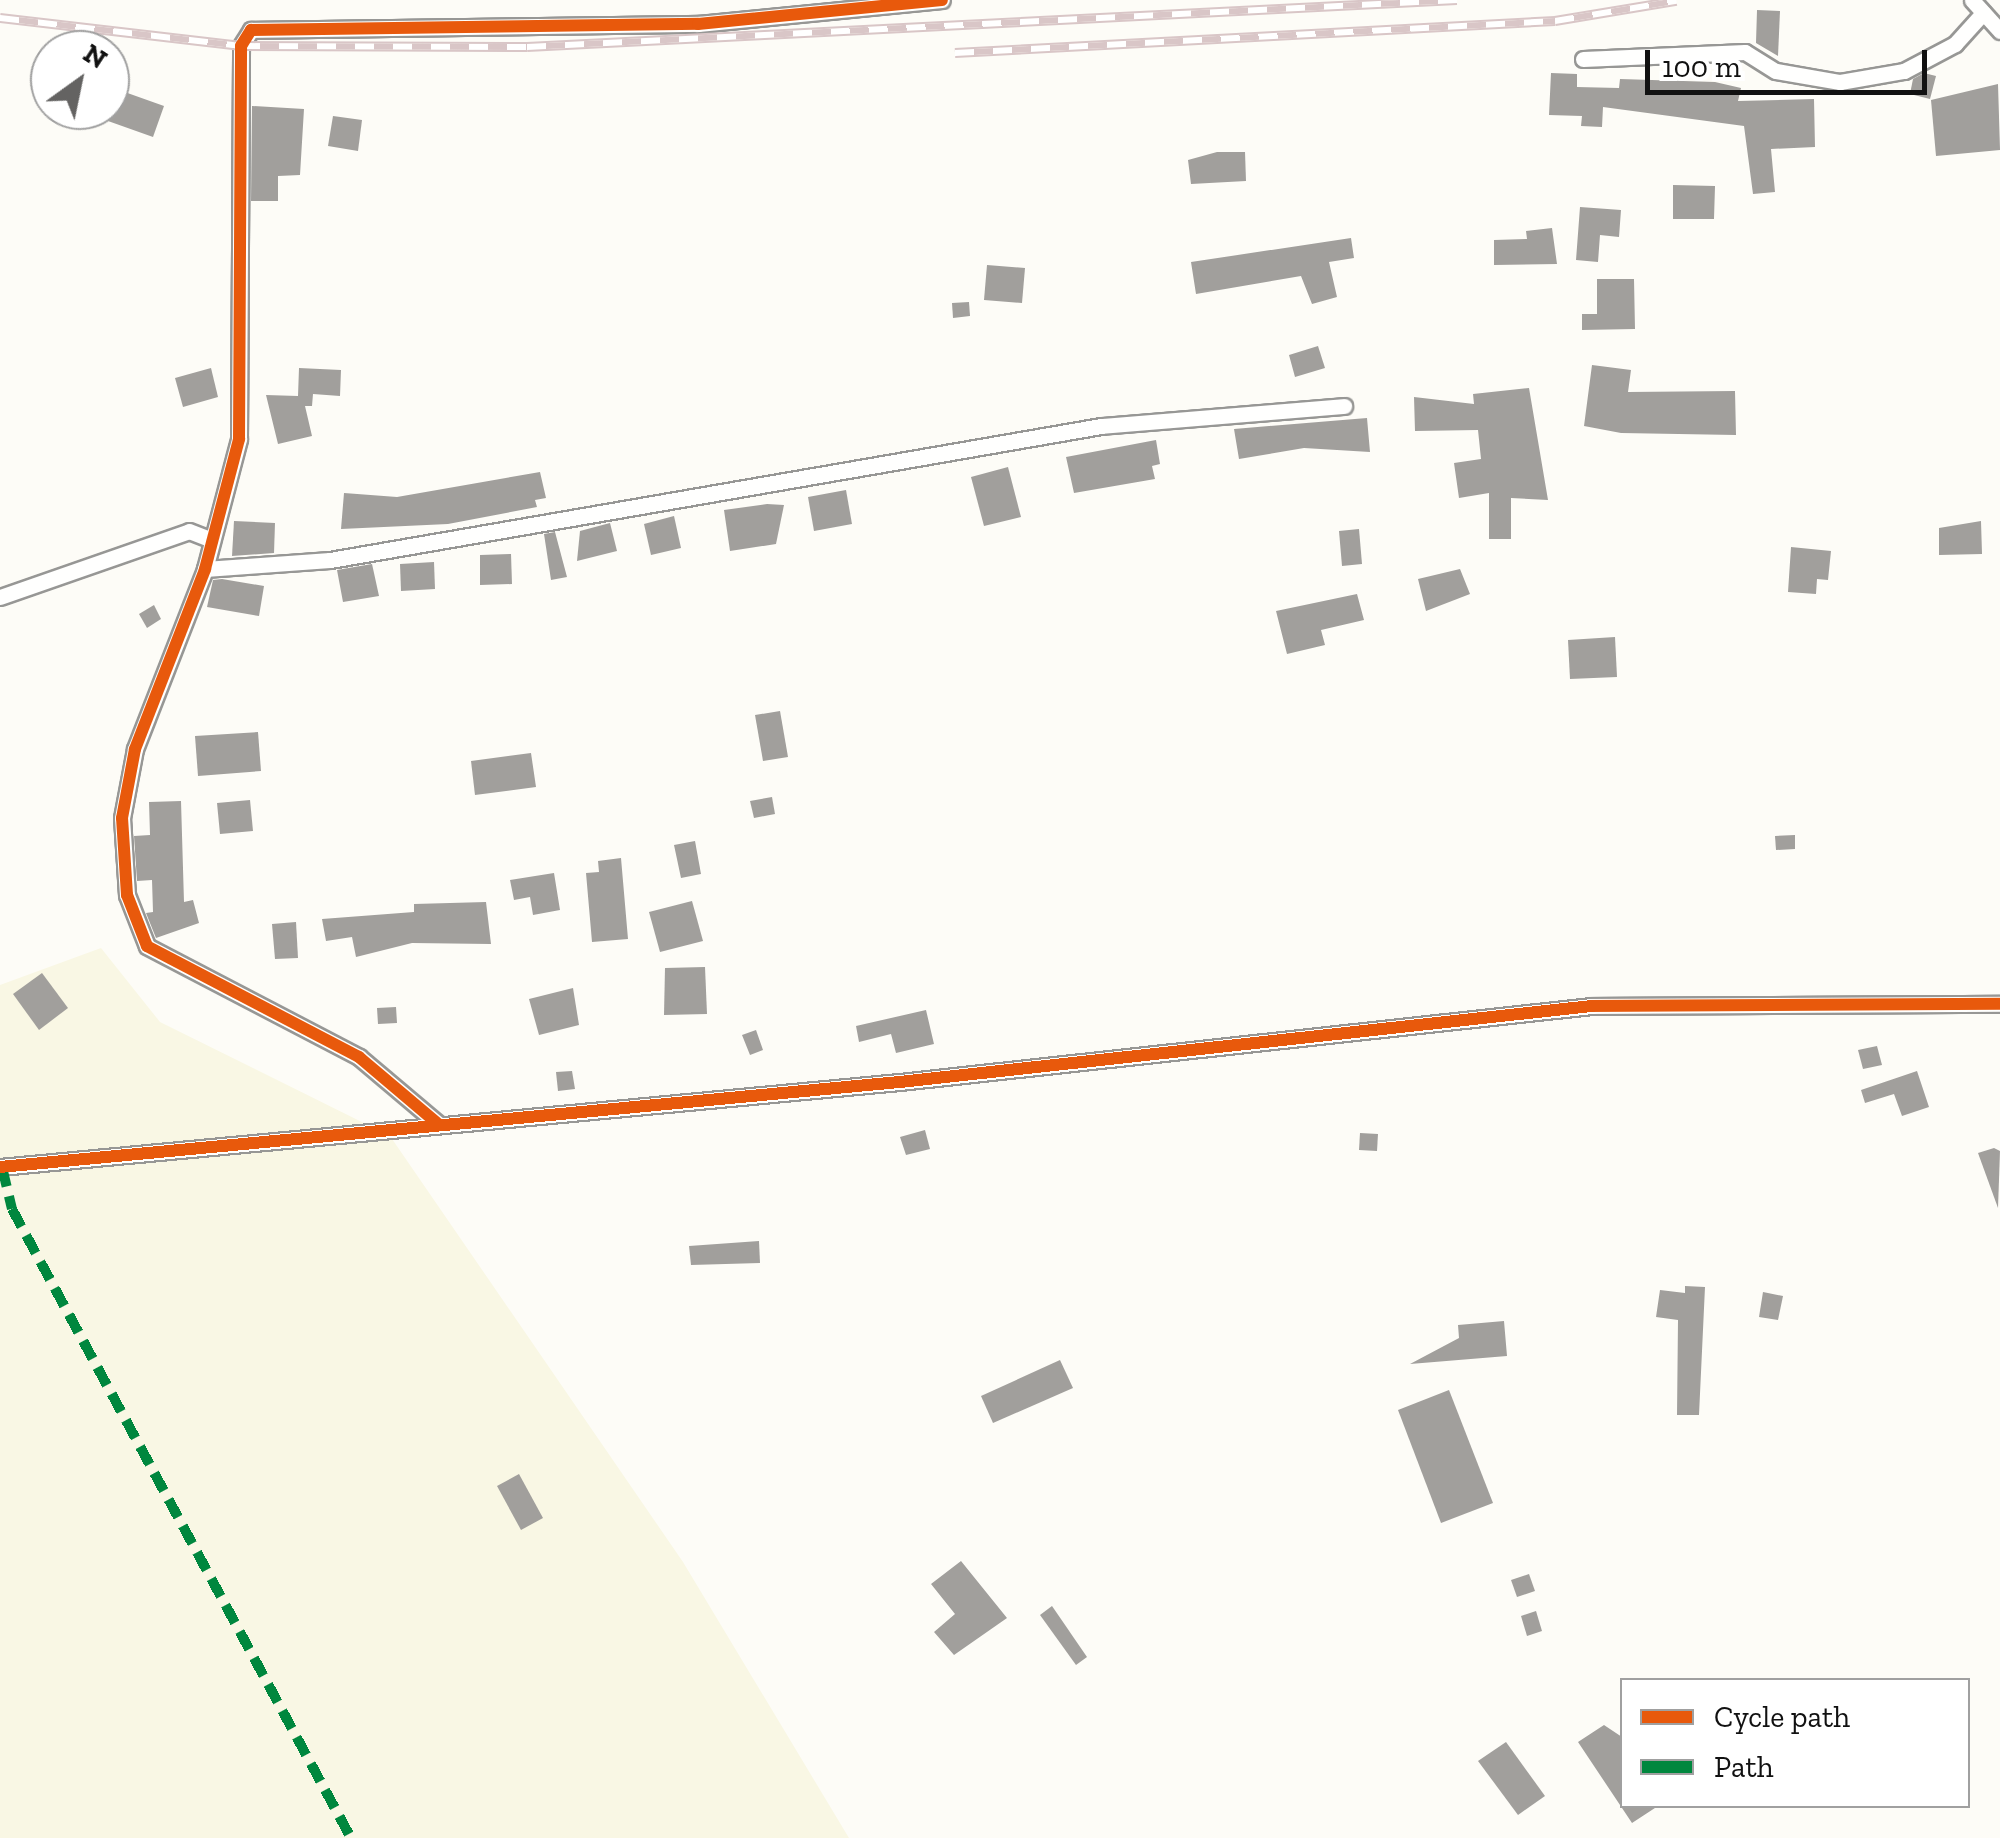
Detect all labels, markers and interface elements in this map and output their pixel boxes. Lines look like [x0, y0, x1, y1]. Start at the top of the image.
north arrow [30, 30, 130, 130]
scale bar [1650, 30, 1932, 92]
text: N [78, 36, 113, 76]
text: 100 m [1662, 49, 1741, 85]
legend [1620, 1678, 1970, 1808]
text: Cycle path [1714, 1699, 1850, 1735]
text: Path [1714, 1749, 1773, 1785]

